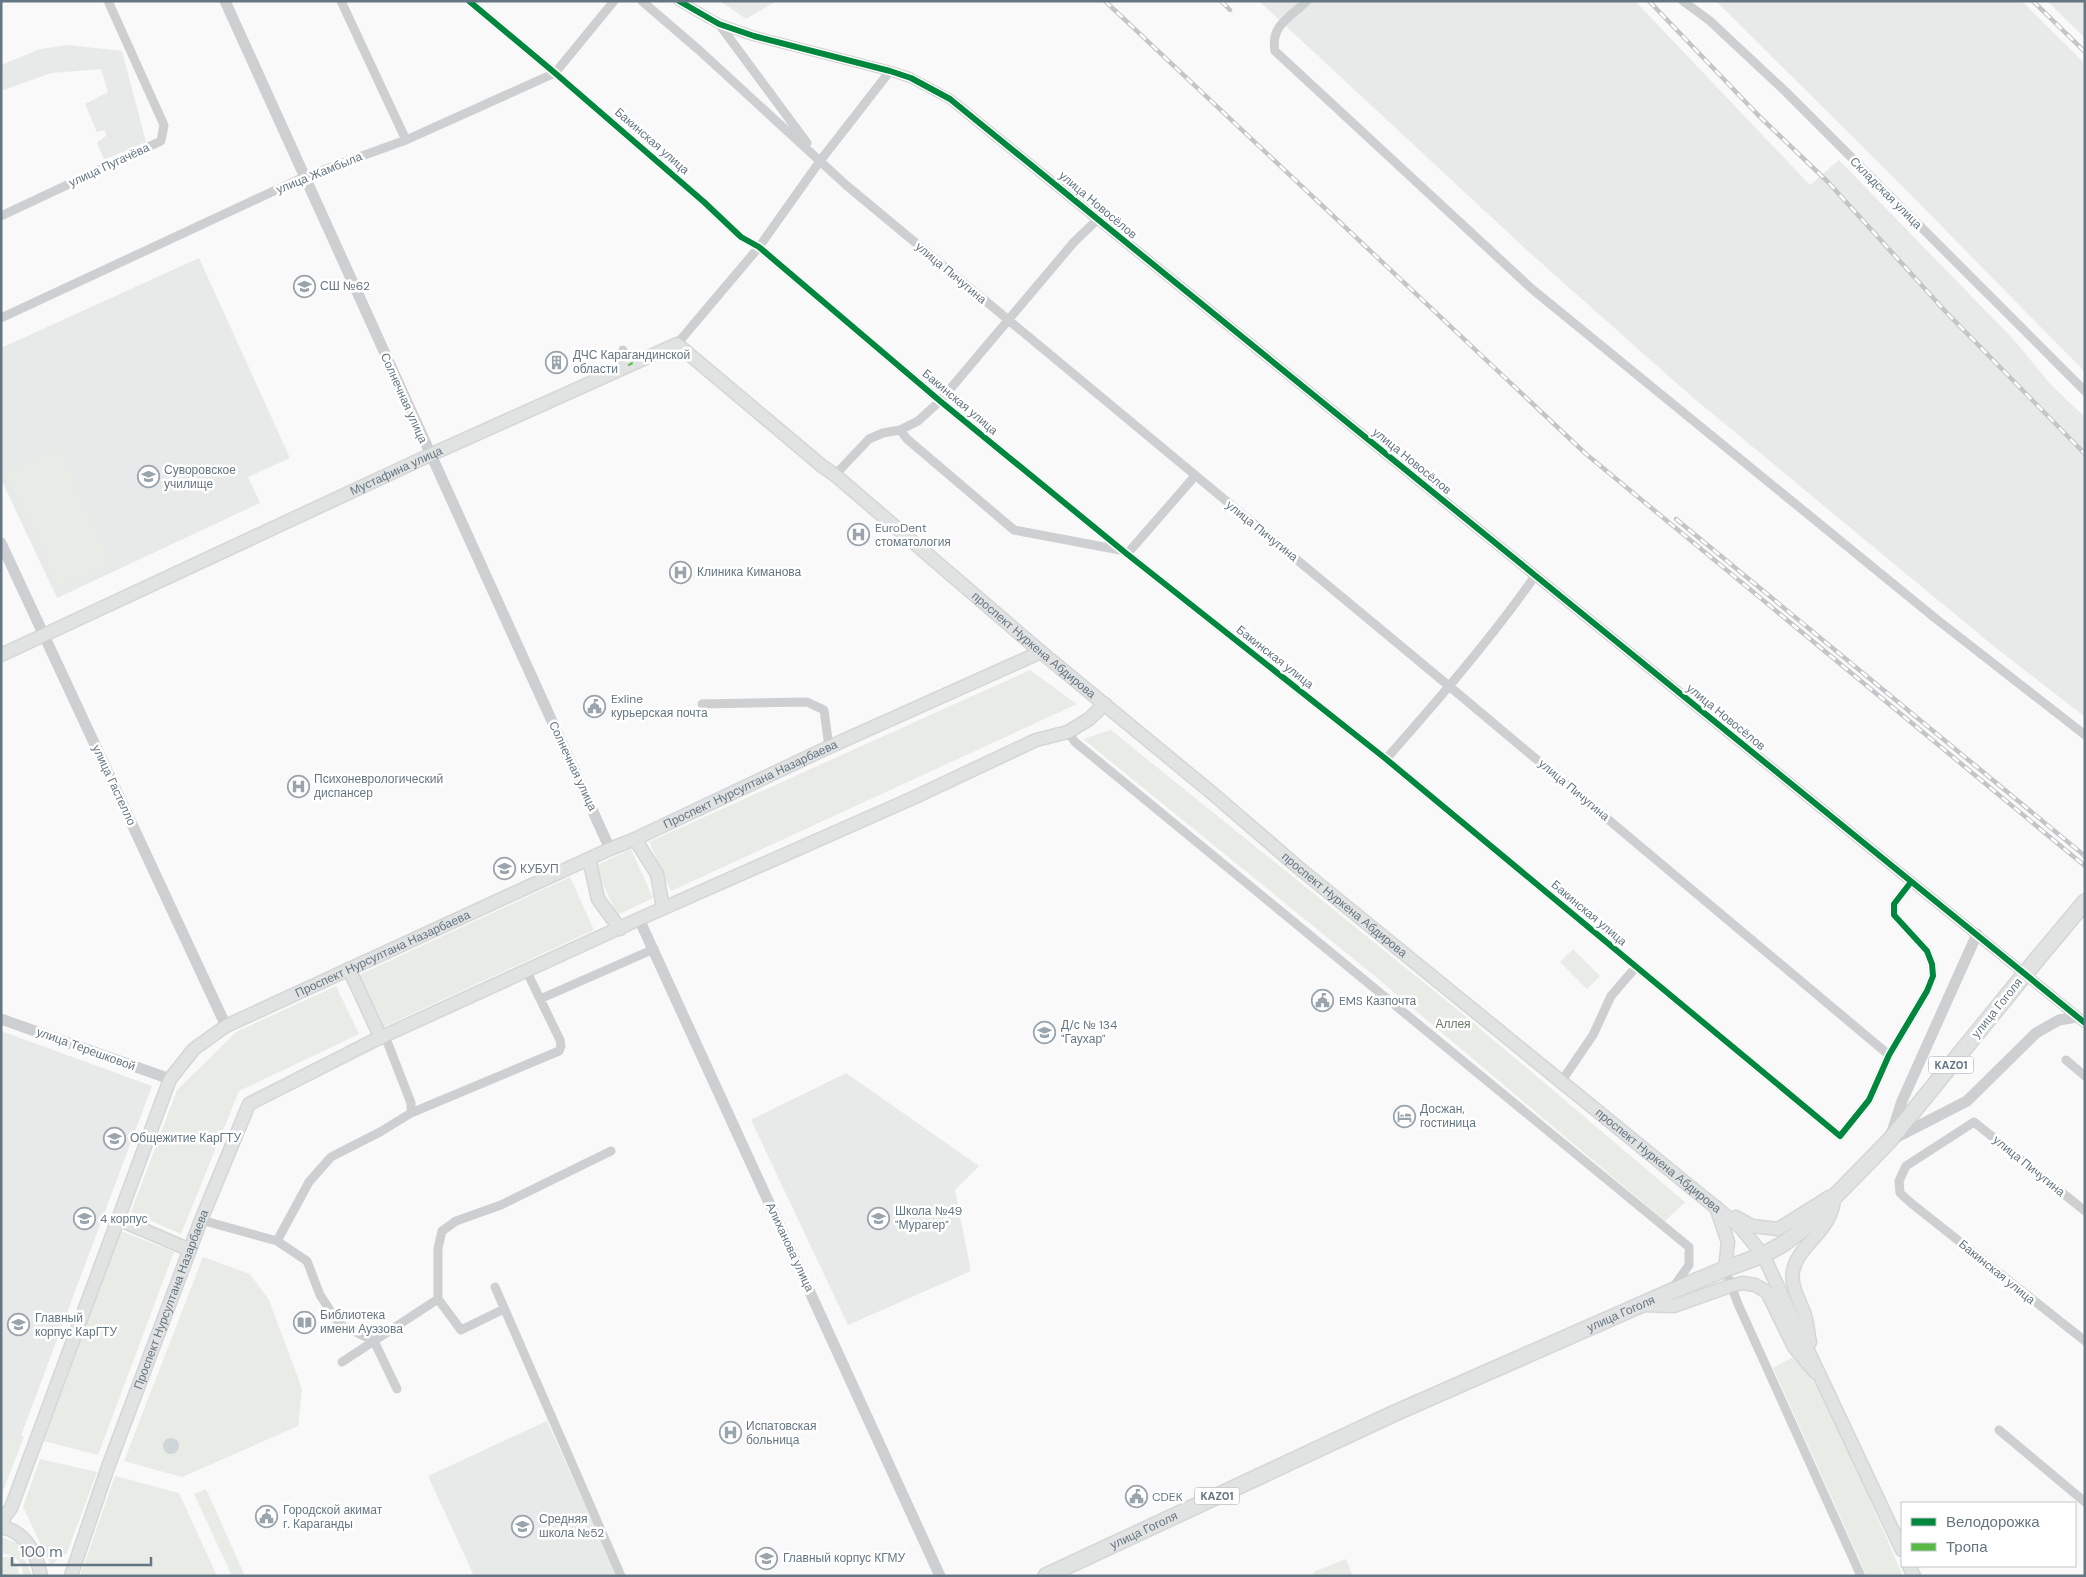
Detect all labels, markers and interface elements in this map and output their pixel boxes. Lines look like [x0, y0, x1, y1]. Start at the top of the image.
street label: Бакинская улица [611, 104, 693, 178]
street label: улица Пугачёва [66, 139, 152, 191]
street label: улица Жамбыла [274, 148, 365, 198]
street label: Складская улица [1847, 154, 1926, 233]
street label: улица Новосёлов [1056, 168, 1140, 242]
street label: улица Пичугина [912, 239, 990, 308]
school or university icon: СШ №62 [292, 274, 316, 298]
place label: СШ №62 [320, 278, 370, 294]
place label: ДЧС Карагандинской области [573, 347, 690, 377]
street label: Солнечная улица [377, 350, 431, 446]
building icon: ДЧС Карагандинской области [545, 350, 569, 374]
street label: Бакинская улица [919, 366, 1001, 439]
street label: улица Новосёлов [1369, 424, 1455, 498]
street label: Мустафина улица [347, 442, 445, 499]
place label: Суворовское училище [164, 462, 236, 492]
school or university icon: Суворовское училище [136, 465, 160, 489]
street label: улица Пичугина [1223, 497, 1302, 565]
place label: EuroDent стоматология [875, 520, 951, 550]
hospital icon: EuroDent стоматология [847, 523, 871, 547]
hospital icon: Клиника Киманова [669, 560, 693, 584]
place label: Клиника Киманова [697, 564, 802, 580]
street label: проспект Нуркена Абдирова [968, 588, 1099, 702]
street label: Бакинская улица [1233, 622, 1317, 692]
street label: улица Новосёлов [1683, 680, 1769, 754]
place label: Exline курьерская почта [611, 691, 708, 721]
public building icon: Exline курьерская почта [583, 694, 607, 718]
street label: Солнечная улица [545, 719, 601, 814]
street label: Проспект Нурсултана Назарбаева [661, 736, 840, 832]
street label: улица Гастелло [88, 742, 140, 828]
street label: улица Пичугина [1535, 756, 1613, 825]
place label: Психоневрологический диспансер [314, 771, 443, 801]
hospital icon: Психоневрологический диспансер [286, 774, 310, 798]
street label: проспект Нуркена Абдирова [1278, 849, 1411, 961]
school or university icon: КУБУП [492, 857, 516, 881]
place label: КУБУП [520, 861, 559, 877]
street label: Бакинская улица [1548, 877, 1630, 950]
street label: Проспект Нурсултана Назарбаева [293, 906, 473, 1001]
street label: улица Гоголя [1968, 975, 2026, 1041]
public building icon: EMS Казпочта [1311, 989, 1335, 1013]
place label: EMS Казпочта [1339, 993, 1417, 1009]
park label: Аллея [1435, 1016, 1471, 1032]
place label: Д/с № 134 "Гаухар" [1061, 1017, 1117, 1047]
school or university icon: Д/с № 134 "Гаухар" [1033, 1020, 1057, 1044]
street label: улица Терешковой [34, 1024, 138, 1074]
road number: KАZ01 [1928, 1056, 1974, 1074]
place label: Досжан, гостиница [1420, 1101, 1476, 1131]
hotel icon: Досжан, гостиница [1392, 1104, 1416, 1128]
street label: проспект Нуркена Абдирова [1592, 1105, 1725, 1217]
school or university icon: Общежитие КарГТУ [102, 1126, 126, 1150]
place label: Общежитие КарГТУ [130, 1130, 241, 1146]
street label: улица Пичугина [1990, 1132, 2069, 1200]
street label: Алиханова улица [762, 1200, 818, 1294]
place label: Школа №49 "Мурагер" [895, 1203, 962, 1233]
school or university icon: Школа №49 "Мурагер" [867, 1206, 891, 1230]
school or university icon: 4 корпус [72, 1207, 96, 1231]
street label: Проспект Нурсултана Назарбаева [130, 1207, 212, 1392]
place label: 4 корпус [100, 1211, 148, 1227]
street label: Бакинская улица [1955, 1236, 2039, 1308]
street label: улица Гоголя [1584, 1292, 1657, 1336]
place label: Библиотека имени Ауэзова [320, 1307, 403, 1337]
place label: Главный корпус КарГТУ [35, 1310, 117, 1340]
library icon: Библиотека имени Ауэзова [292, 1310, 316, 1334]
school or university icon: Главный корпус КарГТУ [7, 1313, 31, 1337]
place label: Испатовская больница [746, 1418, 817, 1448]
hospital icon: Испатовская больница [718, 1421, 742, 1445]
public building icon: CDEK [1124, 1485, 1148, 1509]
road number: KАZ01 [1194, 1488, 1240, 1504]
place label: CDEK [1152, 1489, 1183, 1505]
place label: Городской акимат г. Караганды [283, 1502, 383, 1532]
legend [1901, 1502, 2076, 1567]
public building icon: Городской акимат г. Караганды [255, 1505, 279, 1529]
street label: улица Гоголя [1108, 1508, 1180, 1553]
place label: Средняя школа №52 [539, 1511, 604, 1541]
text: Велодорожка [1946, 1512, 2040, 1532]
school or university icon: Средняя школа №52 [511, 1514, 535, 1538]
scale bar [12, 1534, 151, 1566]
text: Тропа [1946, 1537, 1988, 1557]
text: 100 m [20, 1542, 63, 1562]
school or university icon: Главный корпус КГМУ [755, 1546, 779, 1570]
place label: Главный корпус КГМУ [783, 1550, 906, 1566]

